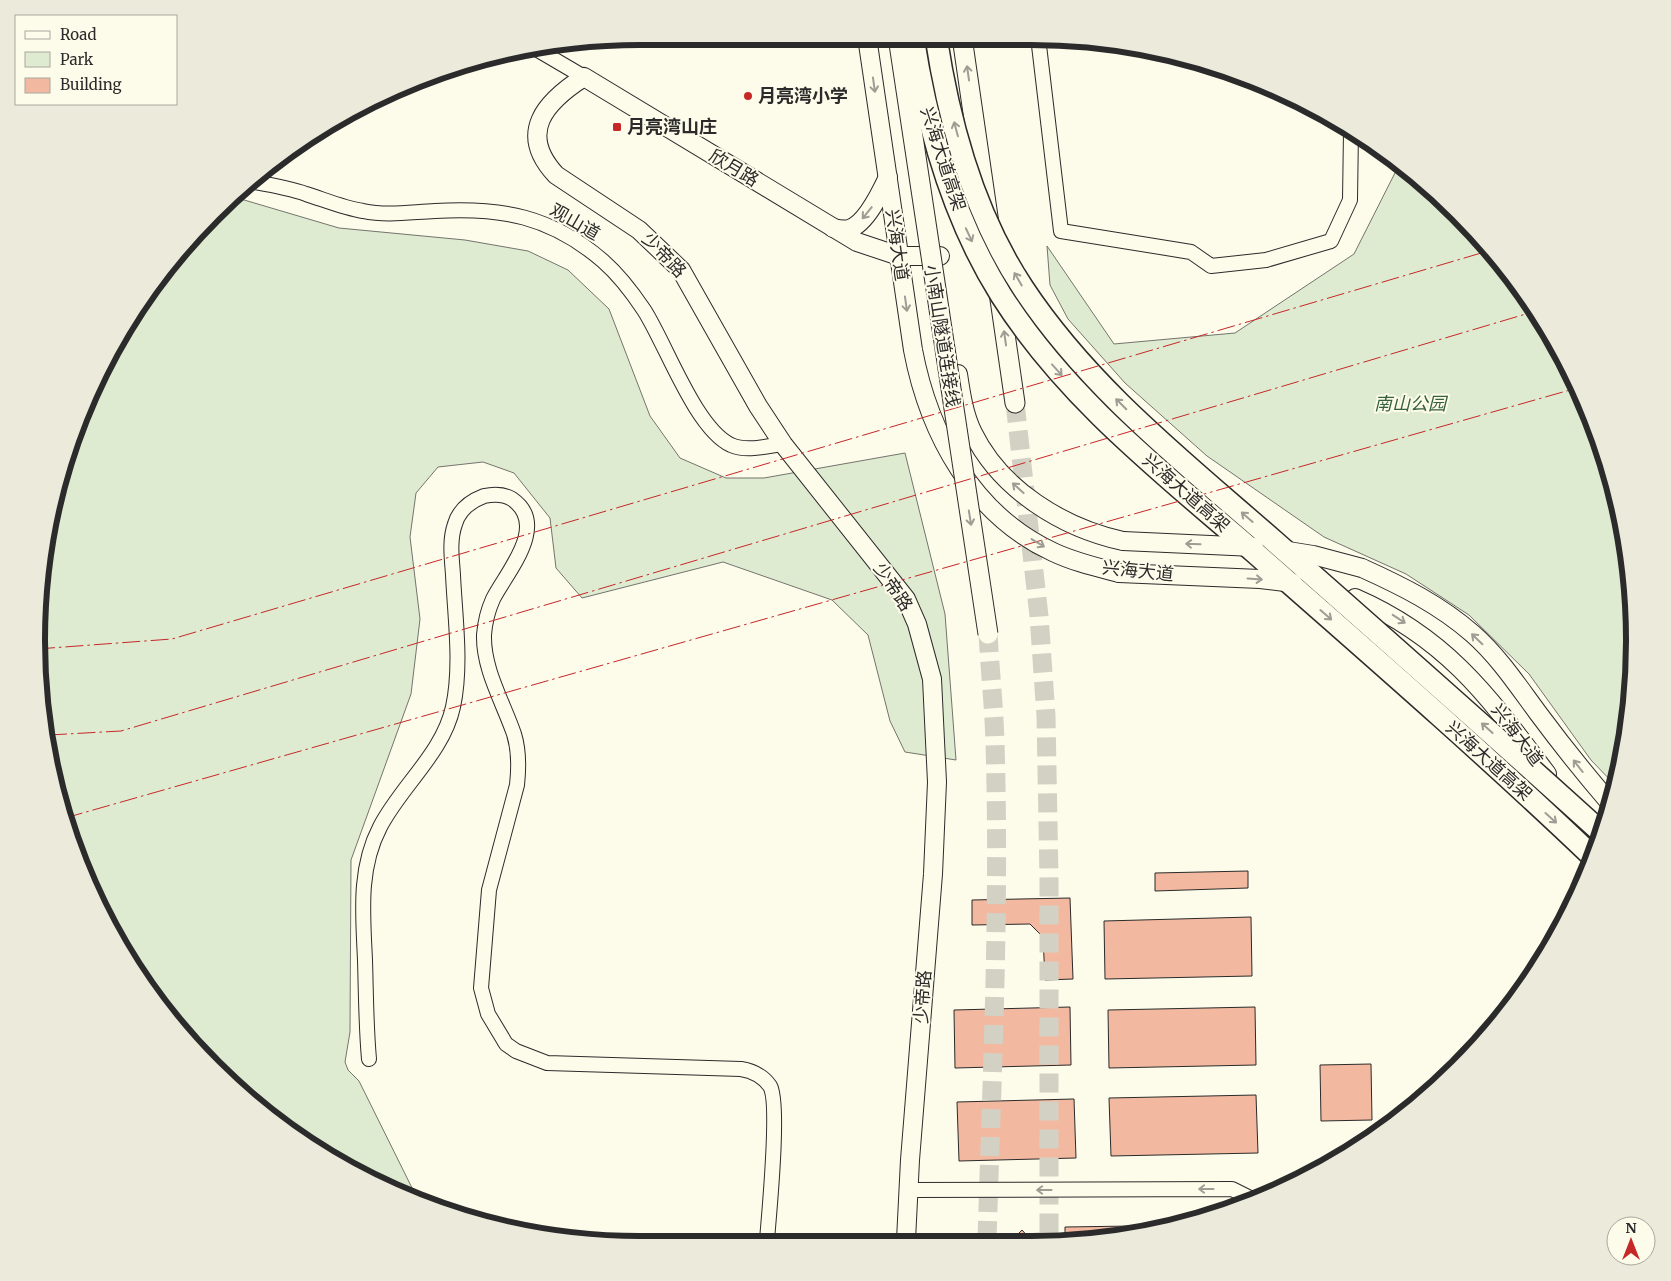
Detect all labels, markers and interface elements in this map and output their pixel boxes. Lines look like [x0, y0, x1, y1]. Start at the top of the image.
legend [15, 15, 178, 105]
text: Road [60, 25, 96, 44]
text: Park [60, 50, 94, 69]
one-way arrow [962, 65, 972, 81]
text: Building [60, 75, 122, 94]
one-way arrow [870, 77, 880, 93]
place label: 月亮湾小学 [758, 84, 848, 107]
marker: 月亮湾小学 [742, 90, 754, 102]
street label: 兴海大道高架 [916, 104, 971, 214]
place label: 月亮湾山庄 [627, 115, 717, 138]
marker: 月亮湾山庄 [611, 121, 623, 133]
one-way arrow [950, 122, 960, 138]
street label: 欣月路 [705, 144, 763, 191]
street label: 观山道 [546, 198, 604, 245]
one-way arrow [862, 206, 873, 219]
street label: 兴海大道 [881, 208, 914, 282]
street label: 少帝路 [637, 227, 691, 282]
one-way arrow [964, 227, 974, 242]
street label: 小南山隧道连接线 [920, 263, 965, 409]
one-way arrow [1012, 272, 1022, 287]
one-way arrow [901, 296, 911, 312]
one-way arrow [1000, 330, 1010, 346]
one-way arrow [1051, 364, 1063, 377]
park label: 南山公园 [1374, 392, 1449, 415]
one-way arrow [1114, 398, 1127, 410]
street label: 兴海大道高架 [1138, 449, 1235, 537]
one-way arrow [1012, 482, 1025, 494]
one-way arrow [965, 510, 975, 526]
one-way arrow [1240, 511, 1253, 523]
one-way arrow [1031, 539, 1045, 549]
one-way arrow [1185, 539, 1202, 549]
street label: 兴海大道 [1101, 555, 1175, 586]
street label: 少帝路 [869, 558, 918, 616]
one-way arrow [1247, 574, 1263, 583]
one-way arrow [1320, 610, 1333, 621]
one-way arrow [1392, 614, 1406, 624]
one-way arrow [1471, 633, 1483, 645]
street label: 兴海大道 [1487, 699, 1548, 770]
street label: 兴海大道高架 [1442, 716, 1537, 805]
one-way arrow [1480, 723, 1493, 734]
one-way arrow [1573, 760, 1584, 773]
one-way arrow [1545, 812, 1558, 823]
street label: 少帝路 [909, 969, 936, 1025]
one-way arrow [1199, 1184, 1215, 1194]
one-way arrow [1036, 1185, 1052, 1195]
north arrow [1606, 1216, 1656, 1266]
text: N [1625, 1219, 1637, 1237]

